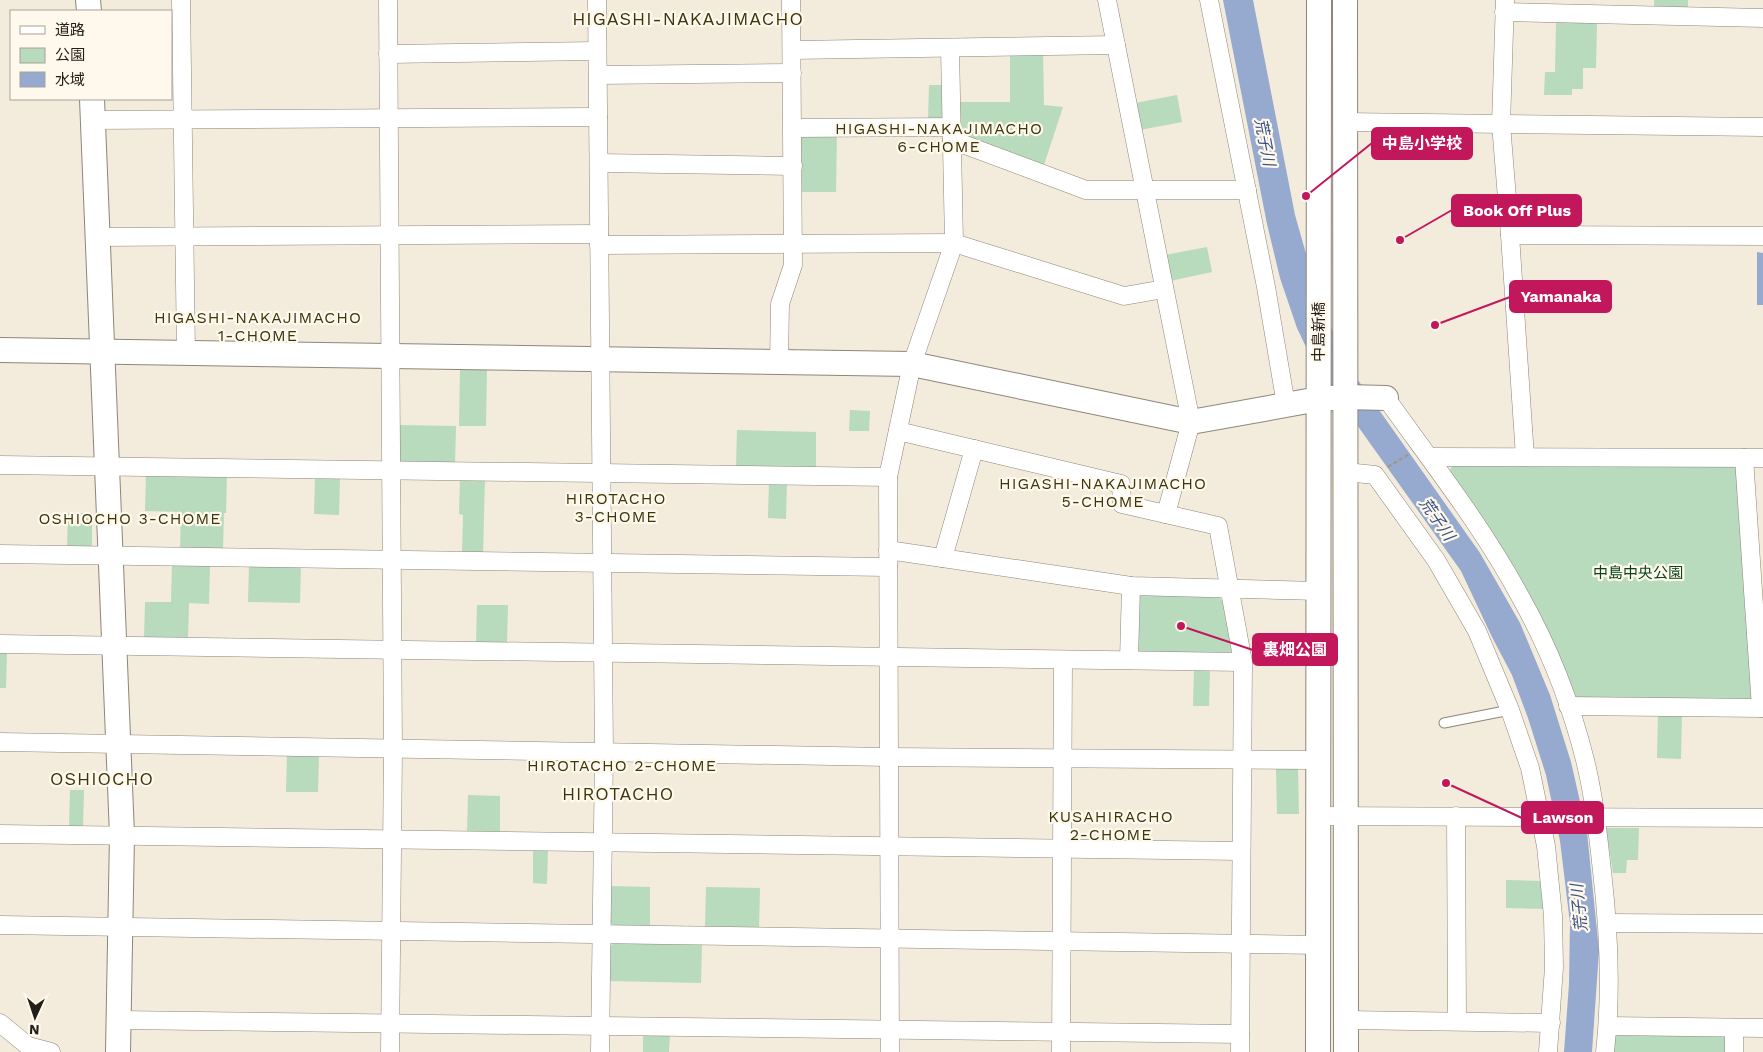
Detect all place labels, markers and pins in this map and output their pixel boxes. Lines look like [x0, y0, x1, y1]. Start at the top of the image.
callout: 中島小学校 [1372, 128, 1472, 159]
callout: Book Off Plus [1452, 195, 1581, 226]
callout: Yamanaka [1510, 281, 1611, 312]
callout: 裏畑公園 [1253, 634, 1337, 665]
callout: Lawson [1522, 802, 1603, 833]

